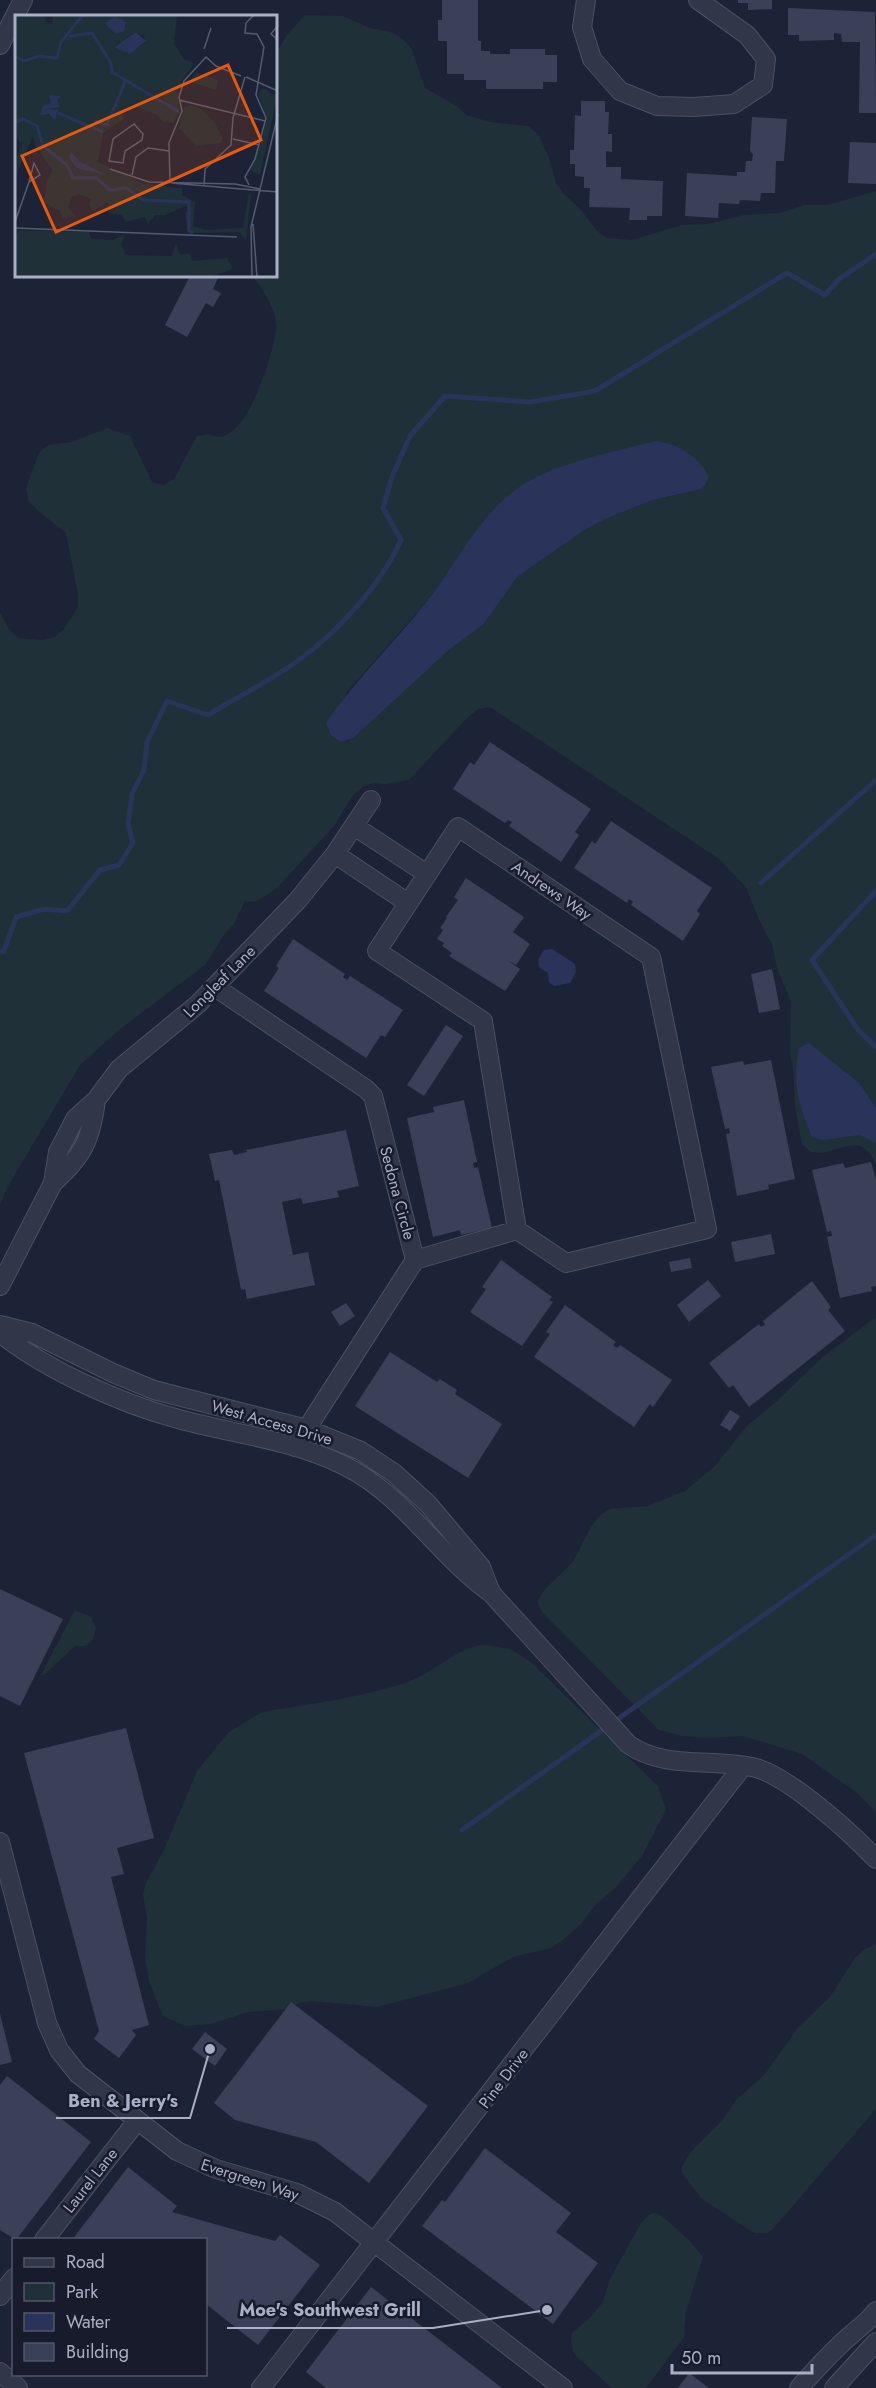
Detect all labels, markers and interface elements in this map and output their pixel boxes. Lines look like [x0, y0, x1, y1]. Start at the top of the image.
inset map [15, 15, 278, 278]
street label: Andrews Way [507, 855, 597, 926]
street label: Longleaf Lane [178, 940, 261, 1023]
street label: Sedona Circle [374, 1144, 421, 1242]
street label: West Access Drive [208, 1394, 335, 1451]
street label: Pine Drive [473, 2043, 534, 2113]
callout: Ben & Jerry's [56, 2082, 190, 2118]
text: Ben & Jerry's [68, 2088, 178, 2114]
street label: Laurel Lane [58, 2143, 123, 2218]
street label: Evergreen Way [198, 2153, 303, 2206]
legend [12, 2238, 207, 2376]
text: Road [66, 2249, 105, 2275]
text: Park [66, 2279, 98, 2305]
callout: Moe's Southwest Grill [227, 2292, 433, 2328]
text: Moe's Southwest Grill [239, 2297, 421, 2323]
text: Water [66, 2309, 111, 2335]
scale bar [672, 2337, 812, 2375]
text: Building [66, 2339, 129, 2365]
text: 50 m [681, 2345, 721, 2371]

